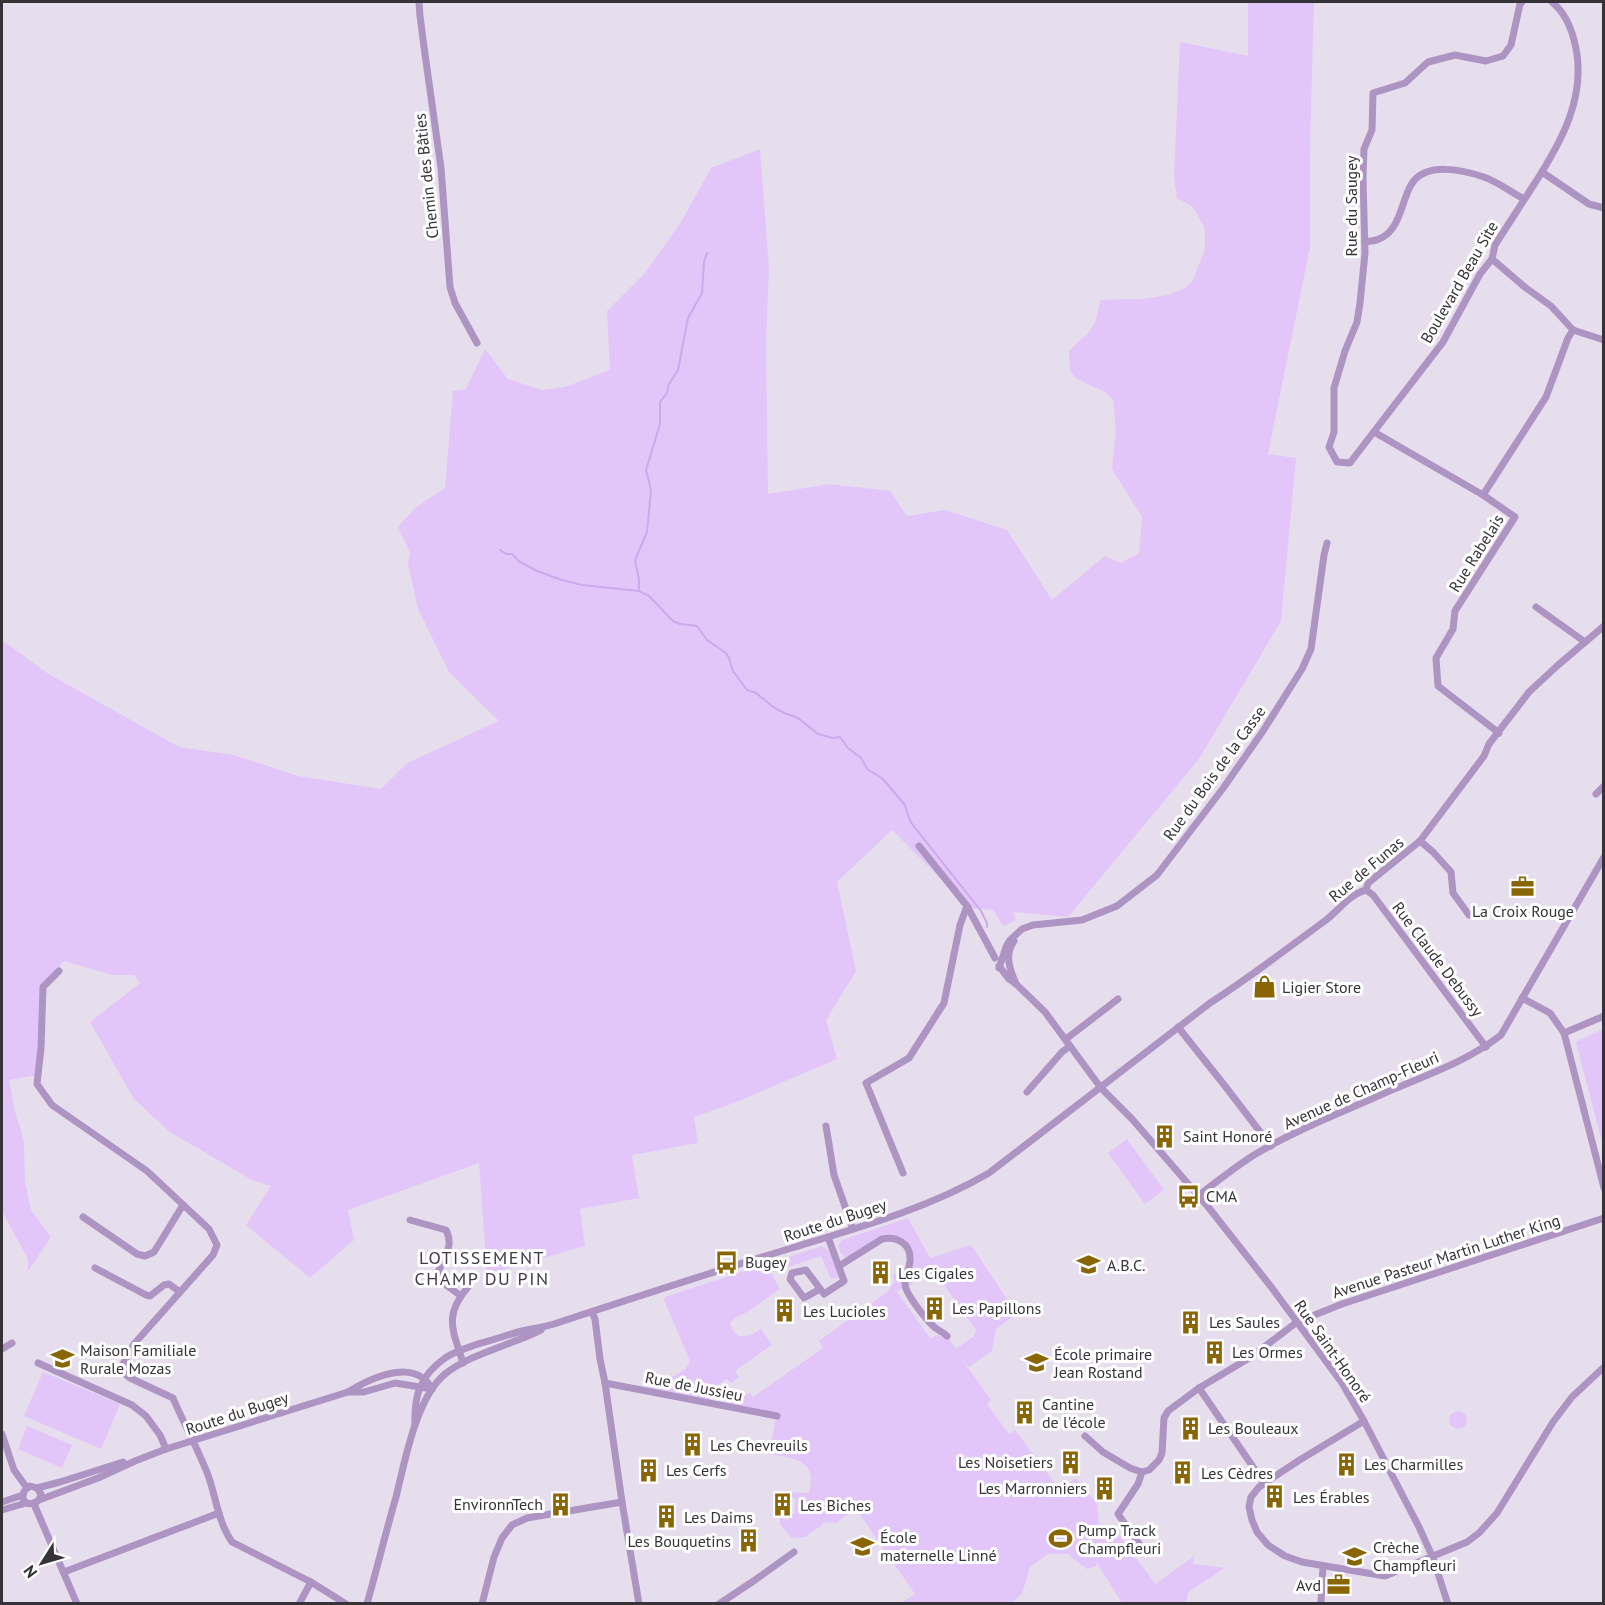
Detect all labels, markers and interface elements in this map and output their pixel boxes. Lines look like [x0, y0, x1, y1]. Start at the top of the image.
street label: Chemin des Bâties [409, 112, 443, 240]
street label: Rue du Saugey [1341, 155, 1361, 256]
street label: Boulevard Beau Site [1416, 217, 1502, 347]
street label: Rue Rabelais [1444, 510, 1508, 596]
street label: Rue du Bois de la Casse [1158, 702, 1270, 844]
street label: Rue de Funas [1324, 832, 1408, 906]
office icon: La Croix Rouge [1510, 873, 1536, 899]
street label: Rue Claude Debussy [1388, 898, 1488, 1021]
place label: La Croix Rouge [1472, 901, 1574, 921]
shop icon: Ligier Store [1251, 974, 1277, 1000]
place label: Ligier Store [1282, 977, 1361, 997]
street label: Avenue de Champ-Fleuri [1280, 1047, 1442, 1133]
building icon: Saint Honoré [1152, 1123, 1178, 1149]
place label: Saint Honoré [1183, 1126, 1272, 1146]
bus stop icon: CMA [1175, 1183, 1201, 1209]
place label: CMA [1206, 1186, 1238, 1206]
street label: Route du Bugey [781, 1194, 889, 1246]
street label: Avenue Pasteur Martin Luther King [1330, 1210, 1562, 1302]
district label: LOTISSEMENT CHAMP DU PIN [414, 1246, 550, 1290]
bus stop icon: Bugey [714, 1249, 740, 1275]
place label: Bugey [745, 1252, 787, 1272]
school or university icon: A.B.C. [1076, 1252, 1102, 1278]
place label: A.B.C. [1107, 1255, 1146, 1275]
building icon: Les Cigales [867, 1260, 893, 1286]
place label: Les Cigales [898, 1263, 974, 1283]
building icon: Les Papillons [921, 1295, 947, 1321]
street label: Rue Saint-Honoré [1290, 1296, 1376, 1406]
building icon: Les Lucioles [772, 1298, 798, 1324]
place label: Les Papillons [952, 1298, 1041, 1318]
place label: Les Lucioles [803, 1301, 886, 1321]
building icon: Les Saules [1178, 1309, 1204, 1335]
place label: Les Saules [1209, 1312, 1280, 1332]
building icon: Les Ormes [1201, 1339, 1227, 1365]
place label: Maison Familiale Rurale Mozas [80, 1340, 196, 1378]
place label: Les Ormes [1232, 1342, 1303, 1362]
place label: École primaire Jean Rostand [1053, 1344, 1152, 1382]
school or university icon: Maison Familiale Rurale Mozas [49, 1346, 75, 1372]
school or university icon: École primaire Jean Rostand [1023, 1350, 1049, 1376]
street label: Rue de Jussieu [643, 1367, 745, 1405]
street label: Route du Bugey [183, 1387, 291, 1439]
place label: Cantine de l'école [1042, 1394, 1106, 1432]
building icon: Cantine de l'école [1011, 1400, 1037, 1426]
building icon: Les Bouleaux [1177, 1415, 1203, 1441]
place label: Les Bouleaux [1208, 1418, 1299, 1438]
building icon: Les Chevreuils [679, 1432, 705, 1458]
place label: Les Chevreuils [710, 1435, 808, 1455]
building icon: Les Noisetiers [1058, 1449, 1084, 1475]
building icon: Les Charmilles [1333, 1451, 1359, 1477]
place label: Les Noisetiers [958, 1452, 1053, 1472]
place label: Les Charmilles [1364, 1454, 1463, 1474]
building icon: Les Cerfs [635, 1457, 661, 1483]
place label: Les Cerfs [666, 1460, 727, 1480]
building icon: Les Cèdres [1170, 1460, 1196, 1486]
place label: Les Cèdres [1201, 1463, 1273, 1483]
building icon: Les Marronniers [1092, 1475, 1118, 1501]
place label: Les Marronniers [978, 1478, 1087, 1498]
building icon: Les Érables [1262, 1484, 1288, 1510]
place label: Les Érables [1293, 1487, 1370, 1507]
building icon: EnvironnTech [548, 1491, 574, 1517]
building icon: Les Biches [769, 1492, 795, 1518]
place label: EnvironnTech [453, 1494, 543, 1514]
place label: Les Biches [800, 1495, 871, 1515]
building icon: Les Daims [653, 1504, 679, 1530]
place label: Les Daims [684, 1507, 753, 1527]
place label: Pump Track Champfleuri [1078, 1520, 1161, 1558]
sports icon: Pump Track Champfleuri [1047, 1526, 1073, 1552]
place label: École maternelle Linné [880, 1527, 997, 1565]
building icon: Les Bouquetins [736, 1528, 762, 1554]
place label: Les Bouquetins [627, 1531, 731, 1551]
north arrow [12, 1533, 72, 1593]
school or university icon: École maternelle Linné [849, 1533, 875, 1559]
place label: Crèche Champfleuri [1373, 1537, 1456, 1575]
school or university icon: Crèche Champfleuri [1342, 1543, 1368, 1569]
text: N [19, 1562, 41, 1582]
office icon: Avd [1326, 1572, 1352, 1598]
place label: Avd [1296, 1575, 1321, 1595]

